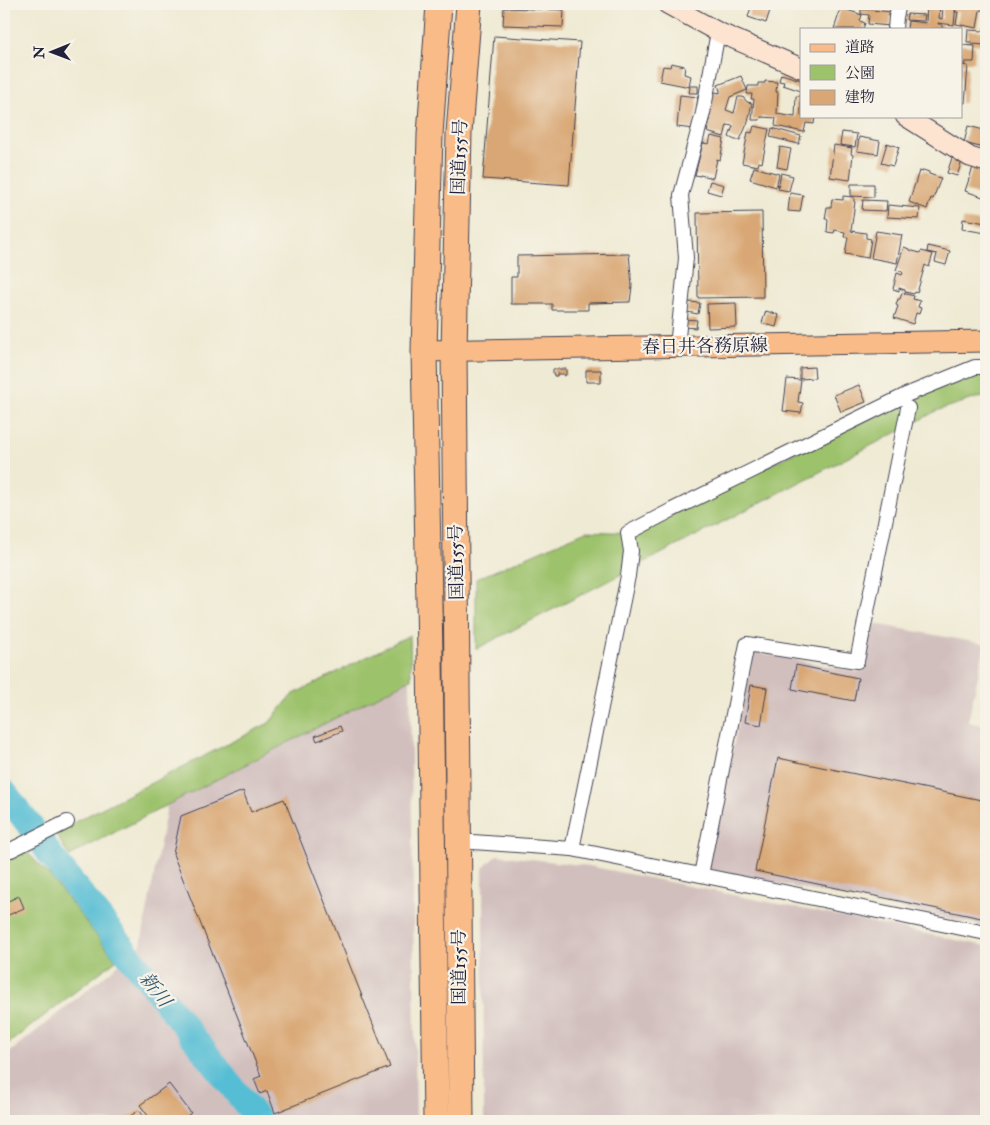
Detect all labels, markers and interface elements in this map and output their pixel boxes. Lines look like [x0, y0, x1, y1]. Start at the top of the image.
north arrow [28, 28, 78, 78]
legend [800, 28, 962, 118]
text: 道路 [845, 38, 875, 57]
text: N [31, 45, 48, 60]
text: 公園 [845, 64, 875, 83]
text: 建物 [845, 88, 875, 107]
street label: 国道155号 [447, 119, 472, 195]
street label: 春日井各務原線 [642, 334, 768, 359]
street label: 国道155号 [444, 524, 469, 600]
street label: 国道155号 [448, 929, 471, 1005]
water label: 新川 [134, 967, 178, 1014]

